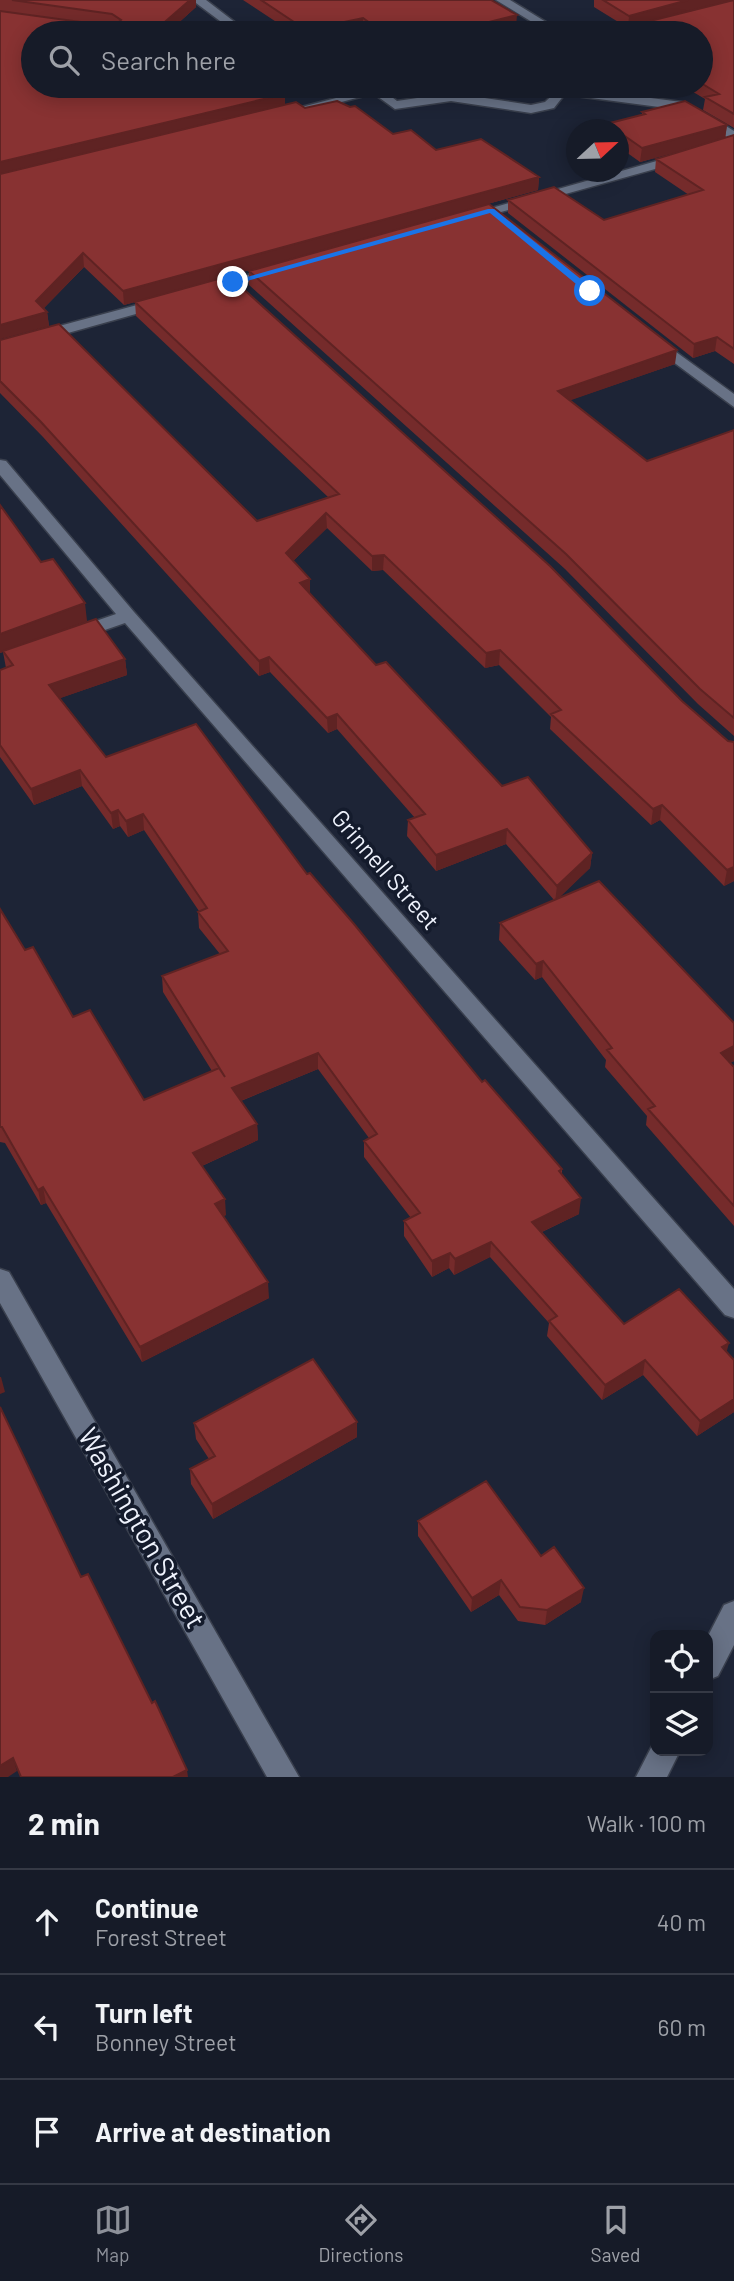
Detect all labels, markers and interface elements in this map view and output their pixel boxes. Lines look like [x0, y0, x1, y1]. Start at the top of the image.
search box [21, 21, 713, 98]
icon: search [45, 41, 83, 79]
text: Search here [101, 44, 236, 75]
north arrow [566, 119, 629, 182]
route end [217, 266, 248, 297]
route start [574, 275, 605, 306]
street label: Grinnell Street [326, 803, 446, 935]
street label: Washington Street [72, 1421, 214, 1634]
map controls [650, 1630, 713, 1756]
button: locate [650, 1630, 713, 1693]
button: layers [650, 1693, 713, 1756]
text: 2 min [28, 1805, 100, 1841]
text: Walk · 100 m [587, 1809, 706, 1837]
text: Continue [95, 1892, 199, 1923]
icon: ahead [28, 1903, 66, 1941]
text: 40 m [657, 1908, 706, 1936]
text: Forest Street [95, 1923, 227, 1951]
text: Turn left [95, 1997, 193, 2028]
icon: left [28, 2008, 66, 2046]
text: 60 m [658, 2013, 706, 2041]
text: Bonney Street [95, 2028, 237, 2056]
icon: arrive [28, 2113, 66, 2151]
text: Arrive at destination [95, 2116, 331, 2147]
tab: Map [94, 2201, 132, 2266]
tab: Directions [319, 2201, 404, 2266]
tab: Saved [591, 2201, 640, 2266]

